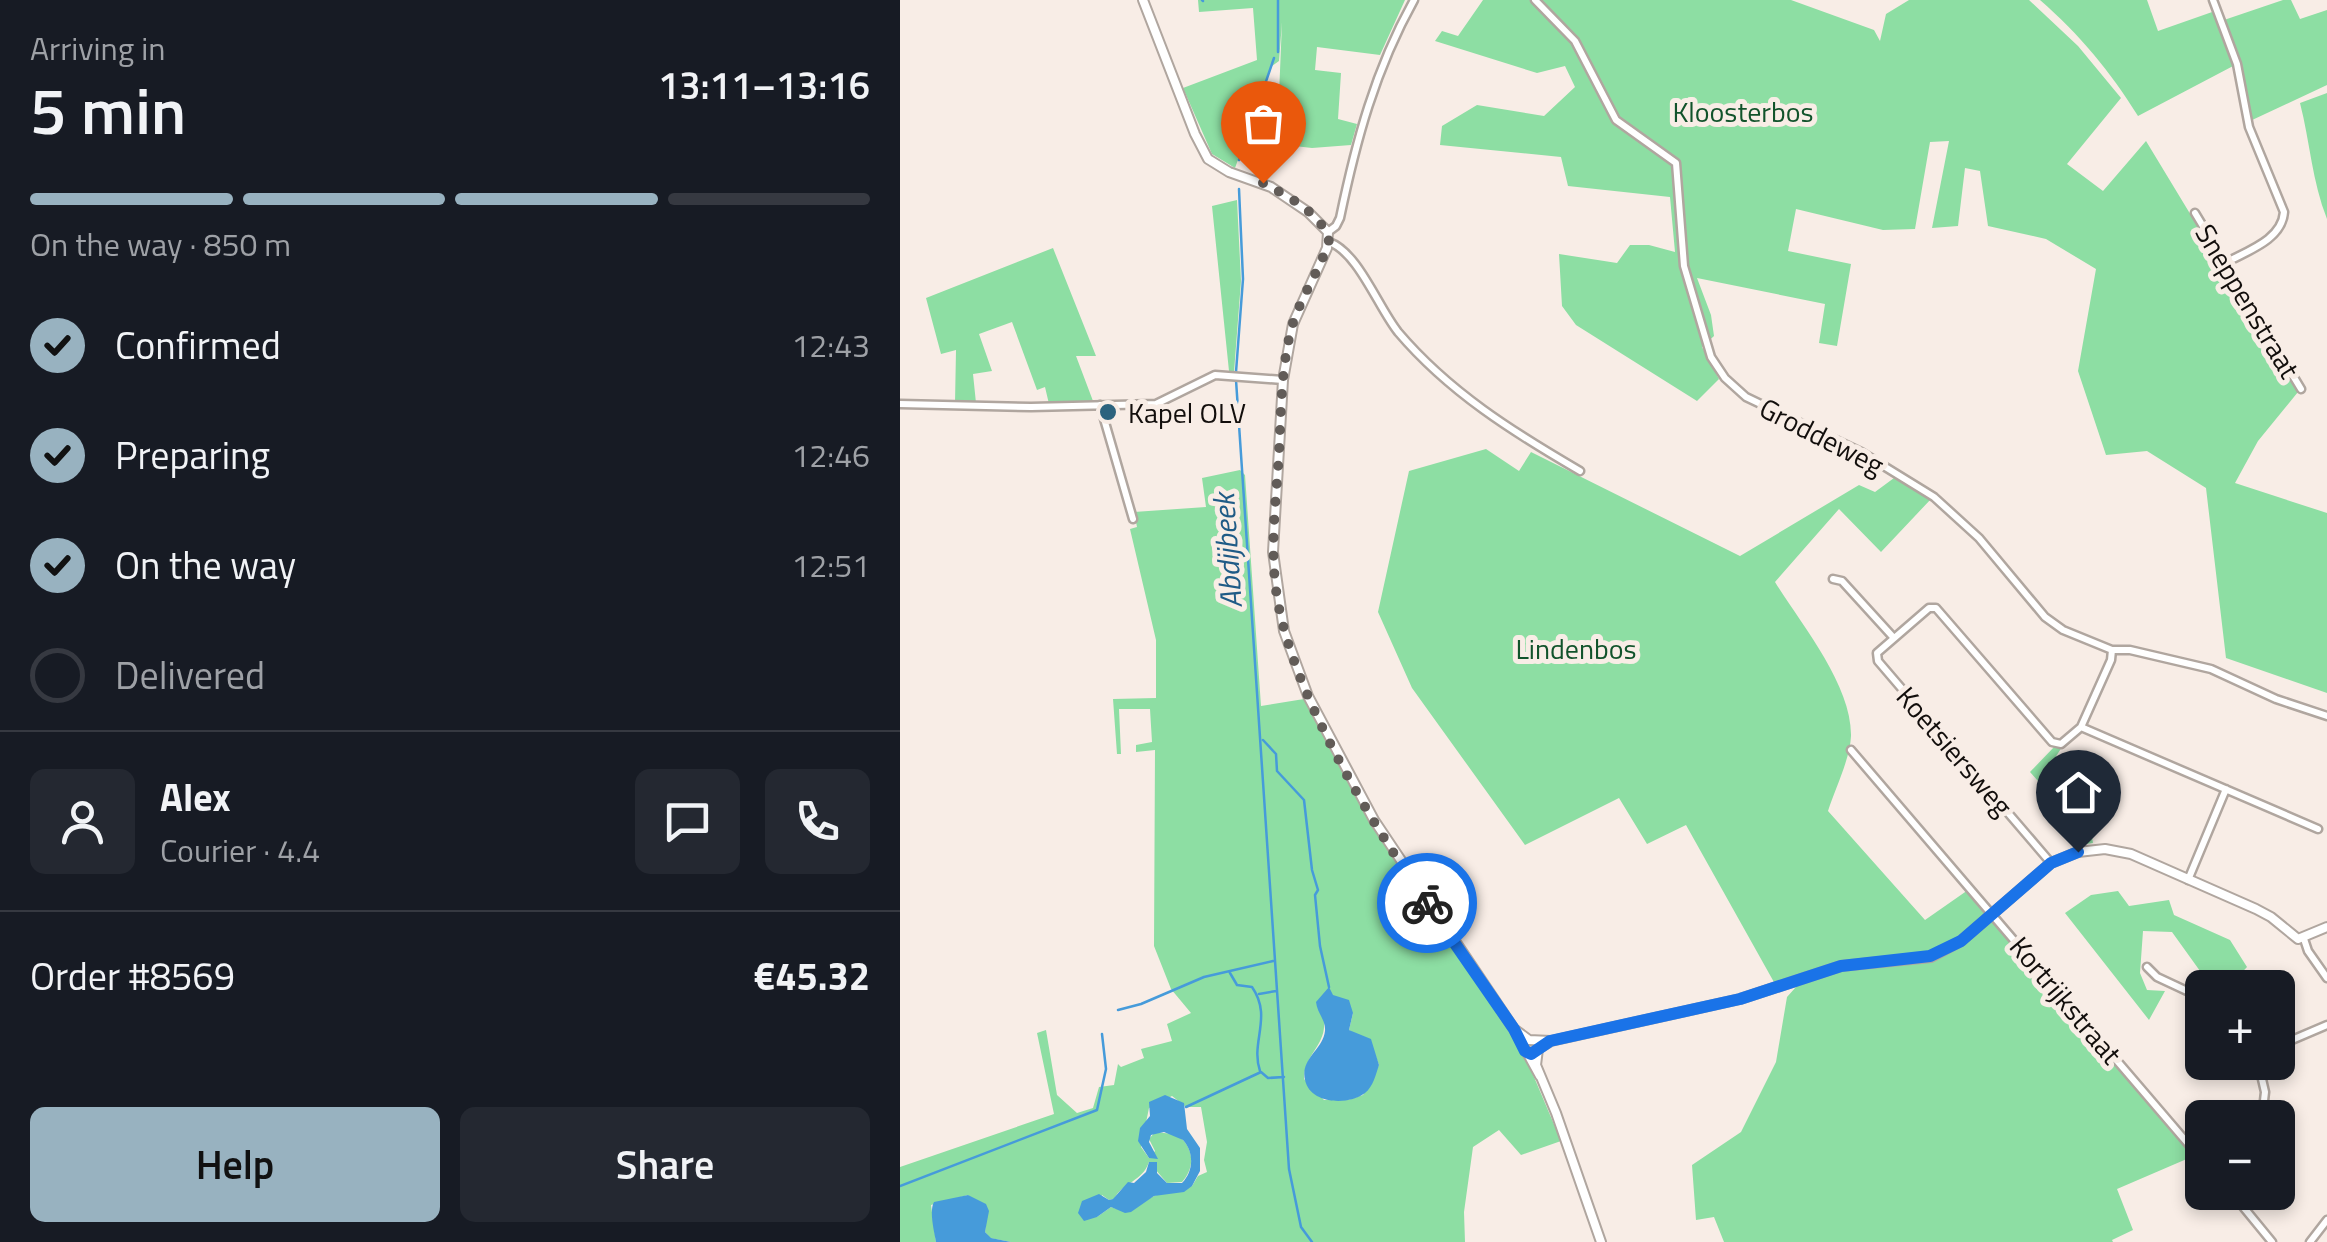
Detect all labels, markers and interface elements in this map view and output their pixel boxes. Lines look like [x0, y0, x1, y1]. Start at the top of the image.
text: Arriving in [30, 24, 166, 72]
text: 13:11–13:16 [658, 56, 870, 114]
text: 5 min [30, 60, 186, 159]
pin [1221, 81, 1306, 184]
park label: Kloosterbos [1672, 90, 1814, 133]
icon: bag [1236, 96, 1291, 151]
street label: Sneppenstraat [2185, 216, 2311, 387]
text: On the way · 850 m [30, 220, 291, 268]
text: Confirmed [115, 316, 281, 374]
icon: check [30, 318, 85, 373]
text: 12:43 [791, 321, 870, 369]
street label: Groddeweg [1752, 386, 1892, 486]
place label: Kapel OLV [1128, 391, 1246, 434]
marker: Kapel OLV [1097, 401, 1119, 423]
text: Preparing [115, 426, 270, 484]
icon: check [30, 428, 85, 483]
text: 12:46 [791, 431, 870, 479]
water label: Abdijbeek [1200, 488, 1254, 610]
text: On the way [115, 536, 296, 594]
icon: check [30, 538, 85, 593]
text: 12:51 [791, 541, 870, 589]
park label: Lindenbos [1515, 627, 1637, 670]
text: Delivered [115, 646, 265, 704]
street label: Koetsiersweg [1886, 677, 2024, 825]
pin [2036, 750, 2121, 853]
icon: home [2051, 765, 2106, 820]
text: Alex [160, 768, 231, 826]
button: person [30, 769, 135, 874]
button: chat [635, 769, 740, 874]
button: phone [765, 769, 870, 874]
text: Courier · 4.4 [160, 826, 320, 874]
courier [1377, 853, 1477, 953]
icon: bike [1400, 876, 1455, 931]
street label: Kortrijkstraat [2000, 927, 2133, 1074]
text: Order #8569 [30, 947, 235, 1005]
text: €45.32 [754, 947, 870, 1005]
map controls [2185, 970, 2295, 1210]
button: + [2185, 970, 2295, 1080]
button: − [2185, 1100, 2295, 1210]
button: Help [30, 1107, 440, 1222]
button: Share [460, 1107, 870, 1222]

